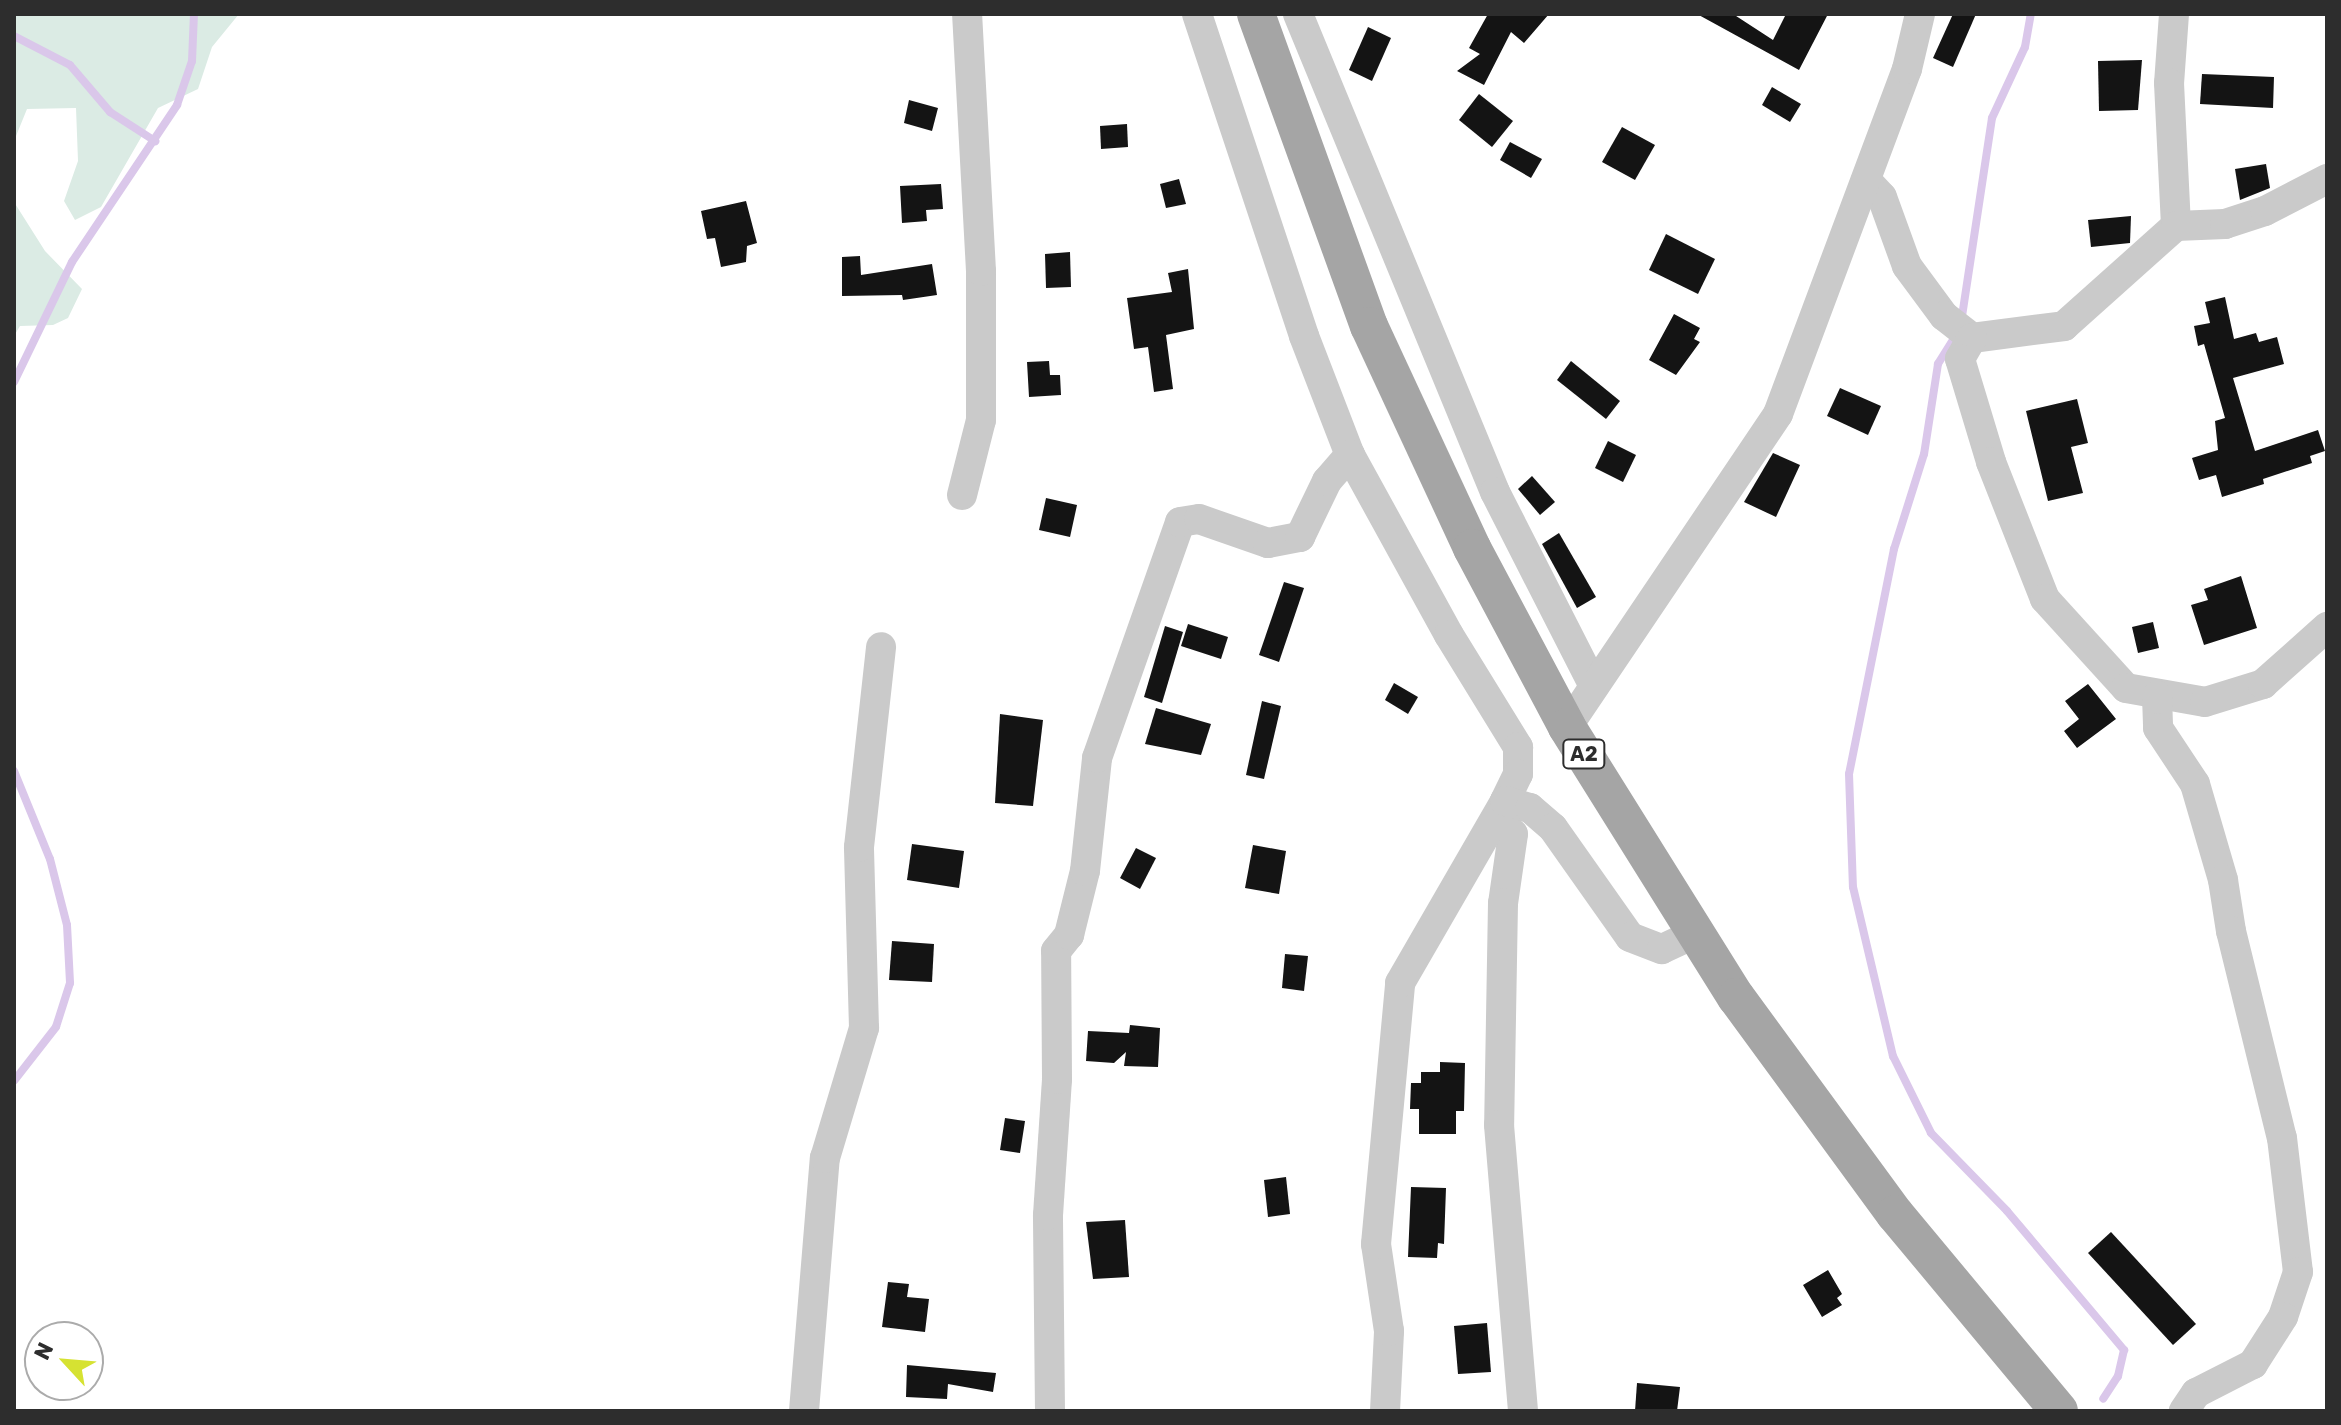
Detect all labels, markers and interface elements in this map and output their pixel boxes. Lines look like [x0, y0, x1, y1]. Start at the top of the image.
road number: A2 [1562, 738, 1606, 770]
north arrow [24, 1321, 104, 1401]
text: N [28, 1338, 59, 1364]

